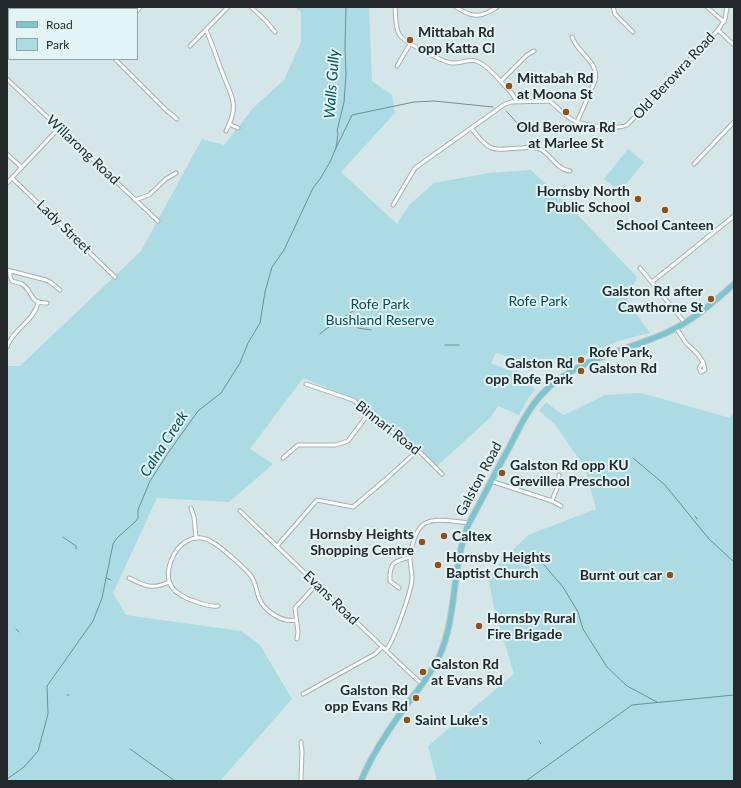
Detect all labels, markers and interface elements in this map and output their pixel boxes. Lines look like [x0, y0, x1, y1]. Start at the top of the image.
legend [8, 8, 138, 60]
text: Road [46, 17, 73, 32]
place label: Mittabah Rd opp Katta Cl [418, 24, 495, 56]
street label: Old Berowra Road [630, 29, 718, 123]
marker: Mittabah Rd opp Katta Cl [405, 35, 415, 45]
text: Park [46, 37, 69, 52]
water label: Walls Gully [321, 49, 343, 119]
place label: Mittabah Rd at Moona St [517, 70, 594, 102]
marker: Mittabah Rd at Moona St [504, 81, 514, 91]
marker: Old Berowra Rd at Marlee St [561, 107, 571, 117]
street label: Willarong Road [43, 112, 123, 188]
place label: Old Berowra Rd at Marlee St [516, 119, 616, 152]
place label: Hornsby North Public School [537, 183, 630, 216]
marker: Hornsby North Public School [633, 194, 643, 204]
street label: Lady Street [33, 197, 95, 257]
marker: School Canteen [660, 205, 670, 215]
place label: School Canteen [616, 217, 714, 233]
place label: Galston Rd after Cawthorne St [602, 283, 703, 316]
park label: Rofe Park [508, 293, 568, 309]
marker: Galston Rd after Cawthorne St [706, 294, 716, 304]
park label: Rofe Park Bushland Reserve [326, 296, 434, 328]
place label: Rofe Park, Galston Rd [589, 344, 657, 376]
place label: Galston Rd opp Rofe Park [485, 355, 573, 388]
marker: Rofe Park, Galston Rd [576, 355, 586, 365]
marker: Galston Rd opp Rofe Park [576, 366, 586, 376]
street label: Binnari Road [352, 397, 424, 459]
water label: Calna Creek [136, 408, 192, 480]
street label: Galston Road [452, 439, 506, 519]
place label: Galston Rd opp KU Grevillea Preschool [510, 457, 630, 490]
marker: Galston Rd opp KU Grevillea Preschool [497, 468, 507, 478]
place label: Hornsby Heights Shopping Centre [309, 526, 414, 558]
place label: Caltex [452, 528, 492, 544]
marker: Caltex [439, 531, 449, 541]
marker: Hornsby Heights Shopping Centre [417, 537, 427, 547]
place label: Hornsby Heights Baptist Church [446, 549, 551, 582]
marker: Hornsby Heights Baptist Church [433, 560, 443, 570]
place label: Burnt out car [580, 567, 662, 583]
street label: Evans Road [300, 568, 362, 628]
marker: Burnt out car [665, 570, 675, 580]
place label: Hornsby Rural Fire Brigade [487, 610, 576, 642]
marker: Hornsby Rural Fire Brigade [474, 621, 484, 631]
place label: Galston Rd at Evans Rd [431, 656, 503, 688]
marker: Galston Rd at Evans Rd [418, 667, 428, 677]
place label: Galston Rd opp Evans Rd [324, 682, 408, 714]
marker: Galston Rd opp Evans Rd [411, 693, 421, 703]
place label: Saint Luke's [415, 712, 488, 728]
marker: Saint Luke's [402, 715, 412, 725]

